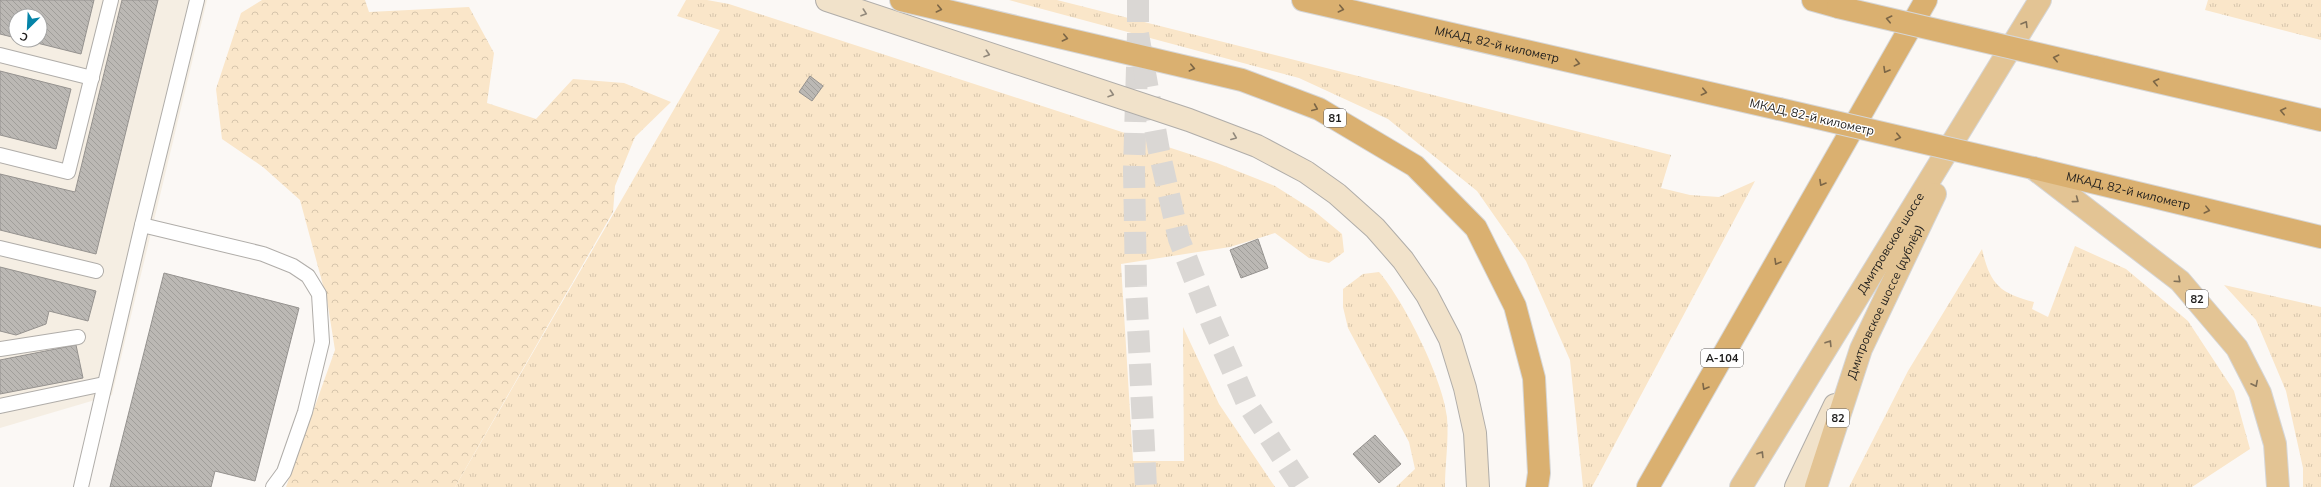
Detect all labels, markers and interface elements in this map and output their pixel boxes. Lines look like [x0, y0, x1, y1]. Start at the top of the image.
one-way arrow [935, 4, 942, 12]
one-way arrow [1338, 4, 1344, 12]
north arrow [8, 8, 48, 48]
one-way arrow [860, 8, 867, 16]
one-way arrow [1885, 15, 1892, 24]
one-way arrow [2020, 21, 2028, 28]
street label: МКАД, 82-й километр [1433, 22, 1561, 65]
text: С [17, 29, 30, 45]
one-way arrow [1062, 34, 1068, 42]
one-way arrow [984, 49, 991, 58]
one-way arrow [2053, 55, 2059, 63]
one-way arrow [1574, 58, 1580, 66]
one-way arrow [1189, 63, 1195, 71]
one-way arrow [1883, 66, 1890, 73]
one-way arrow [2153, 78, 2160, 86]
one-way arrow [1701, 87, 1707, 95]
one-way arrow [1107, 89, 1114, 98]
street label: МКАД, 82-й километр [1748, 95, 1876, 138]
one-way arrow [1312, 103, 1319, 111]
one-way arrow [2280, 107, 2287, 116]
road number: 81 [1324, 109, 1346, 127]
one-way arrow [1230, 132, 1237, 140]
one-way arrow [1895, 132, 1902, 140]
street label: МКАД, 82-й километр [2065, 168, 2192, 212]
one-way arrow [1819, 179, 1826, 186]
street label: Дмитровское шоссе [1853, 189, 1927, 296]
one-way arrow [2071, 195, 2078, 202]
one-way arrow [2204, 205, 2211, 214]
street label: Дмитровское шоссе (дублёр) [1844, 222, 1926, 381]
one-way arrow [1774, 258, 1781, 265]
one-way arrow [2173, 275, 2181, 283]
road number: 82 [2186, 290, 2208, 308]
one-way arrow [1824, 340, 1832, 347]
road number: А-104 [1701, 349, 1743, 367]
one-way arrow [2250, 379, 2258, 387]
one-way arrow [1703, 383, 1710, 391]
road number: 82 [1827, 409, 1849, 427]
one-way arrow [1756, 451, 1764, 458]

